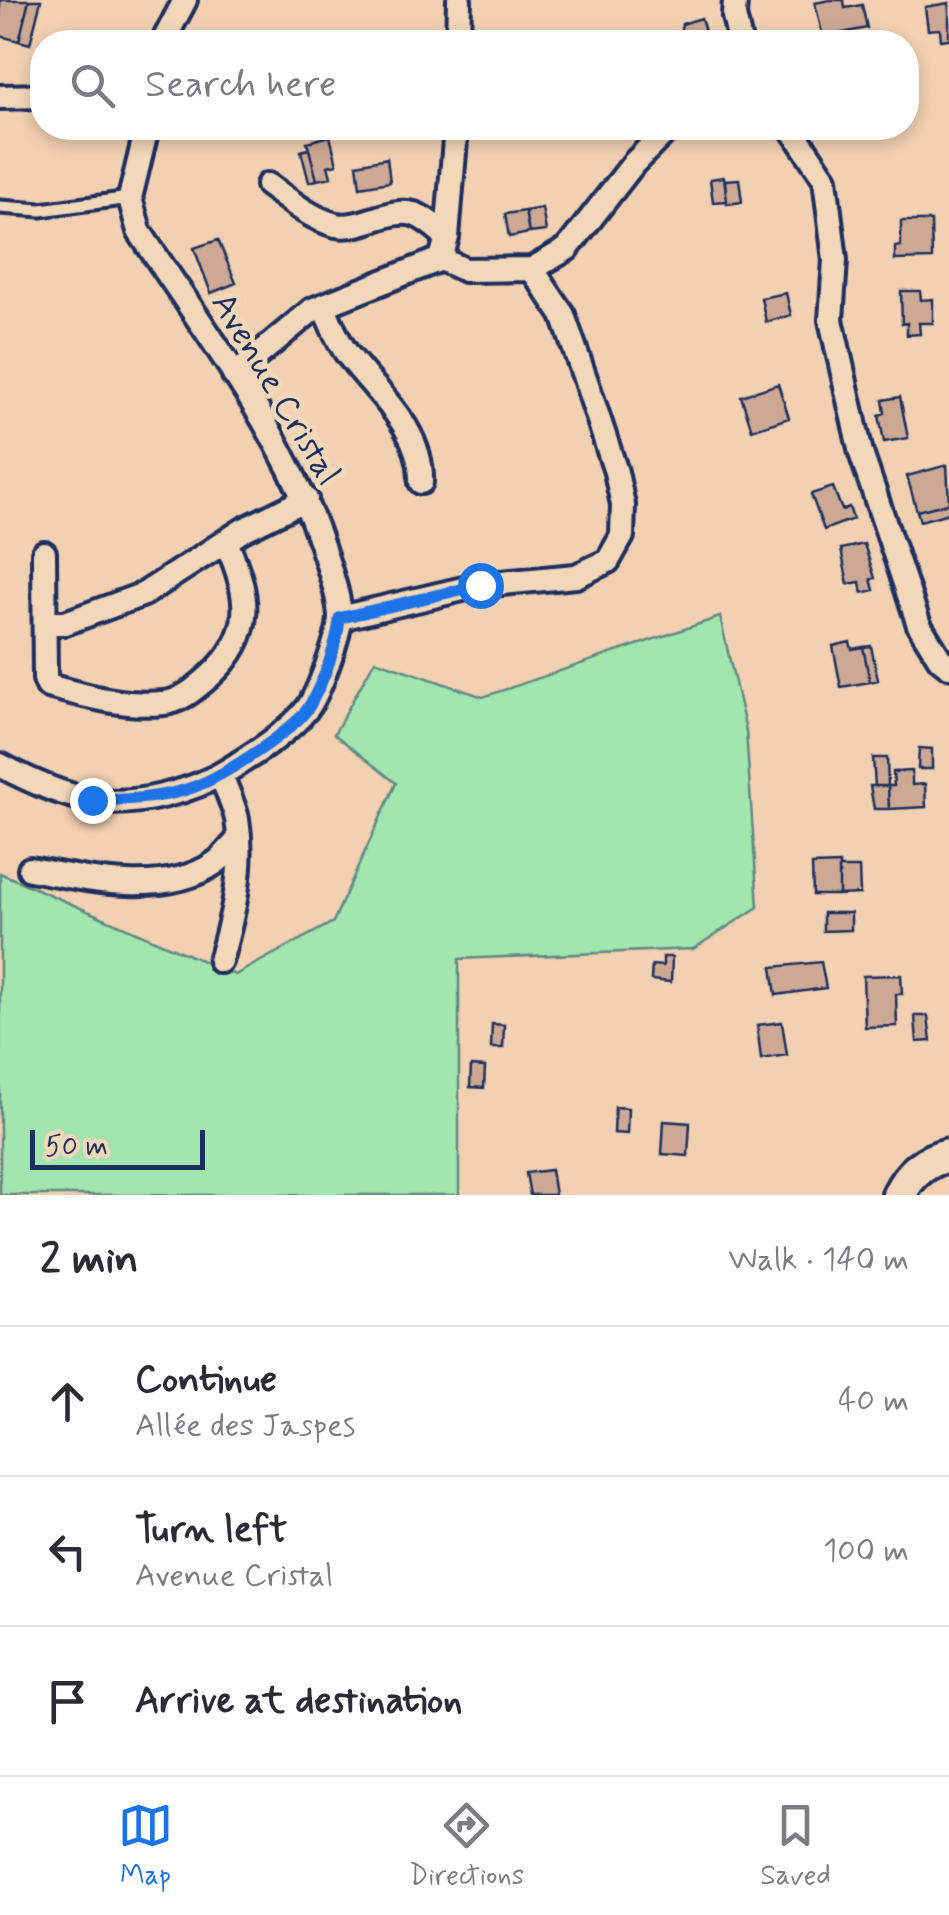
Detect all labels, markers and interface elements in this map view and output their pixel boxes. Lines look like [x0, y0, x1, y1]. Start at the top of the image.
search box [30, 30, 919, 140]
icon: search [65, 58, 120, 113]
text: Search here [145, 61, 336, 110]
street label: Avenue Cristal [200, 284, 351, 494]
route start [458, 563, 504, 609]
route end [70, 778, 116, 824]
scale bar [30, 1125, 205, 1170]
text: 50 m [45, 1129, 108, 1166]
text: 2 min [40, 1233, 139, 1288]
text: Walk · 140 m [728, 1239, 909, 1281]
text: Continue [135, 1356, 277, 1405]
icon: ahead [40, 1374, 95, 1429]
text: 40 m [838, 1380, 909, 1422]
text: Allée des Jaspes [135, 1405, 355, 1447]
text: Turn left [135, 1506, 287, 1555]
icon: left [40, 1524, 95, 1579]
text: 100 m [823, 1530, 909, 1572]
text: Avenue Cristal [135, 1555, 333, 1597]
icon: arrive [40, 1674, 95, 1729]
text: Arrive at destination [135, 1677, 462, 1726]
tab: Map [118, 1798, 173, 1895]
tab: Directions [409, 1798, 524, 1895]
tab: Saved [760, 1798, 831, 1895]

